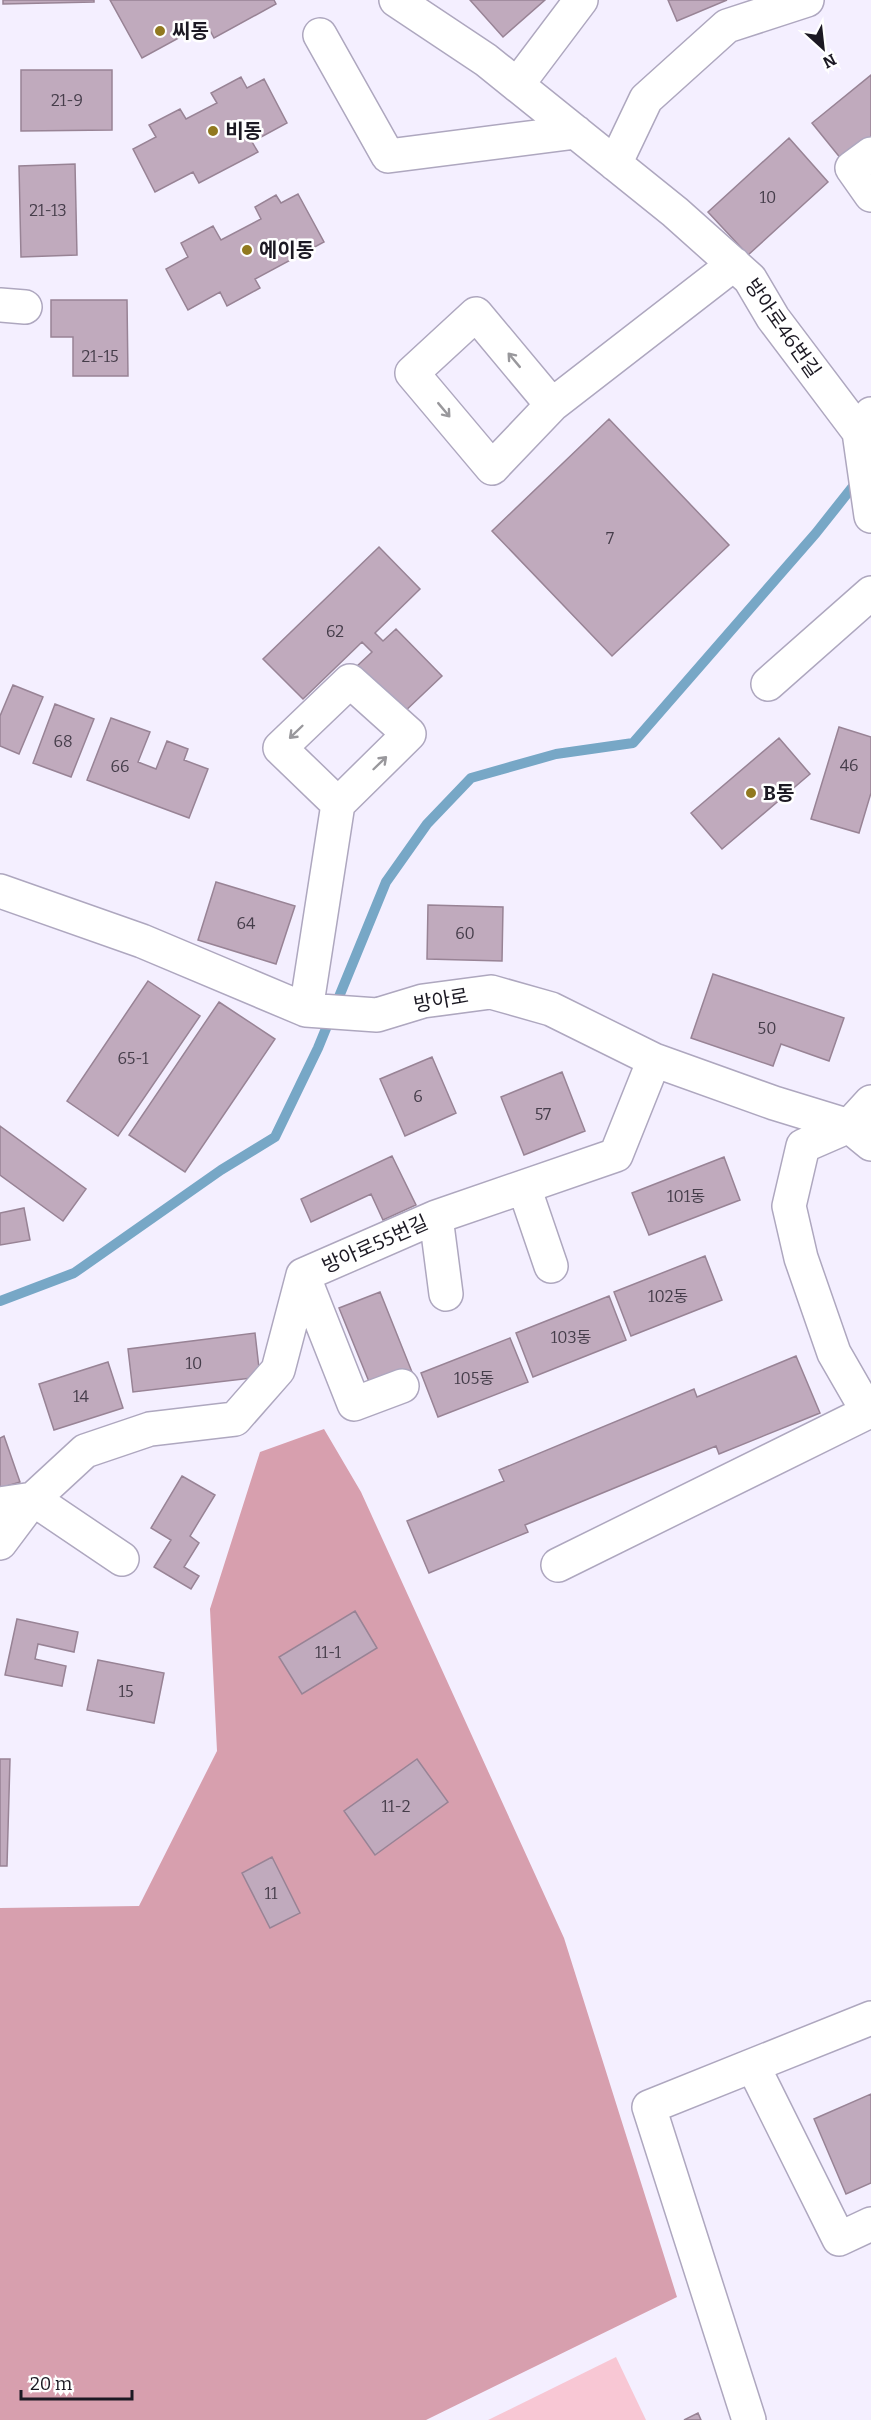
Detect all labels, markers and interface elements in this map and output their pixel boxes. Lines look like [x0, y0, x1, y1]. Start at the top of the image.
north arrow [793, 18, 853, 78]
place label: 씨동 [172, 19, 209, 43]
marker: 씨동 [153, 24, 167, 38]
text: N [820, 50, 839, 72]
house number: 21-9 [51, 91, 83, 110]
place label: 비동 [225, 119, 262, 143]
marker: 비동 [206, 124, 220, 138]
house number: 10 [760, 188, 776, 207]
house number: 21-13 [29, 201, 67, 220]
place label: 에이동 [259, 238, 314, 262]
marker: 에이동 [240, 243, 254, 257]
street label: 방아로46번길 [740, 274, 826, 382]
house number: 21-15 [82, 347, 118, 366]
one-way arrow [508, 352, 521, 368]
one-way arrow [437, 402, 450, 418]
house number: 7 [606, 529, 614, 548]
house number: 62 [326, 622, 344, 641]
one-way arrow [289, 725, 304, 740]
house number: 68 [53, 732, 73, 751]
one-way arrow [372, 756, 387, 771]
house number: 46 [840, 756, 858, 775]
house number: 66 [111, 757, 129, 776]
place label: B동 [763, 781, 794, 805]
marker: B동 [744, 786, 758, 800]
house number: 64 [237, 914, 256, 933]
house number: 60 [455, 924, 475, 943]
street label: 방아로 [412, 983, 470, 1017]
house number: 50 [758, 1019, 776, 1038]
house number: 65-1 [118, 1049, 149, 1068]
house number: 6 [413, 1087, 423, 1106]
house number: 57 [535, 1105, 551, 1124]
house number: 101동 [667, 1187, 705, 1206]
street label: 방아로55번길 [318, 1210, 432, 1278]
house number: 102동 [648, 1287, 688, 1306]
house number: 103동 [551, 1328, 592, 1347]
house number: 10 [186, 1354, 202, 1373]
house number: 105동 [454, 1369, 494, 1388]
house number: 14 [73, 1387, 90, 1406]
house number: 11-1 [315, 1643, 342, 1662]
house number: 15 [118, 1682, 134, 1701]
house number: 11-2 [382, 1797, 410, 1816]
house number: 11 [265, 1884, 278, 1903]
scale bar [21, 2363, 132, 2401]
text: 20 m [30, 2373, 72, 2395]

